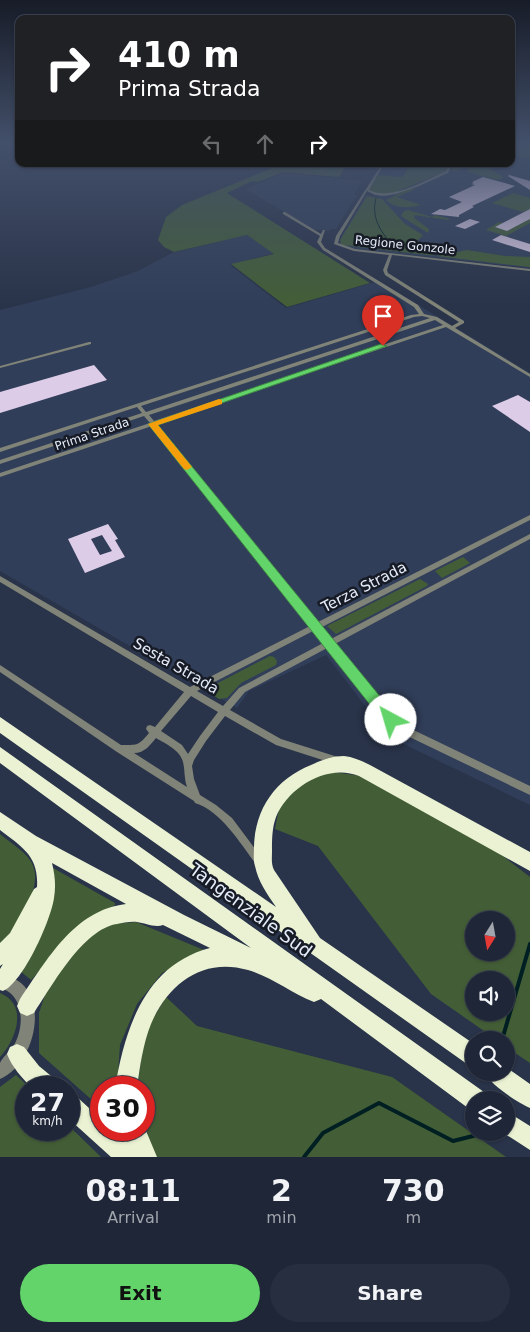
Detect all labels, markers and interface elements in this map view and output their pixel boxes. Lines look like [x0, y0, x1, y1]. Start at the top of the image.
icon: right [35, 35, 100, 100]
text: 410 m [118, 35, 240, 75]
text: Prima Strada [118, 76, 261, 101]
icon: left [198, 130, 226, 158]
icon: ahead [251, 130, 279, 158]
icon: right [304, 130, 332, 158]
street label: Regione Gonzole [354, 233, 456, 257]
pin [362, 295, 404, 346]
icon: arrive [369, 302, 397, 330]
street label: Prima Strada [53, 415, 131, 453]
street label: Terza Strada [317, 558, 410, 617]
street label: Sesta Strada [130, 634, 222, 698]
position arrow [364, 693, 416, 745]
street label: Tangenziale Sud [185, 858, 316, 961]
north arrow [465, 911, 515, 961]
map controls [465, 911, 515, 1141]
button: sound [465, 971, 515, 1021]
button: search [465, 1031, 515, 1081]
speed limit sign: 30 [90, 1076, 155, 1141]
text: 27 [30, 1088, 65, 1117]
button: layers [465, 1091, 515, 1141]
text: km/h [32, 1114, 63, 1128]
text: 08:11 [85, 1173, 181, 1208]
text: 2 [271, 1173, 292, 1208]
text: 730 [382, 1173, 445, 1208]
text: Arrival [107, 1208, 159, 1227]
text: min [266, 1208, 297, 1227]
text: m [405, 1208, 421, 1227]
button: Exit [20, 1264, 260, 1322]
button: Share [270, 1264, 510, 1322]

